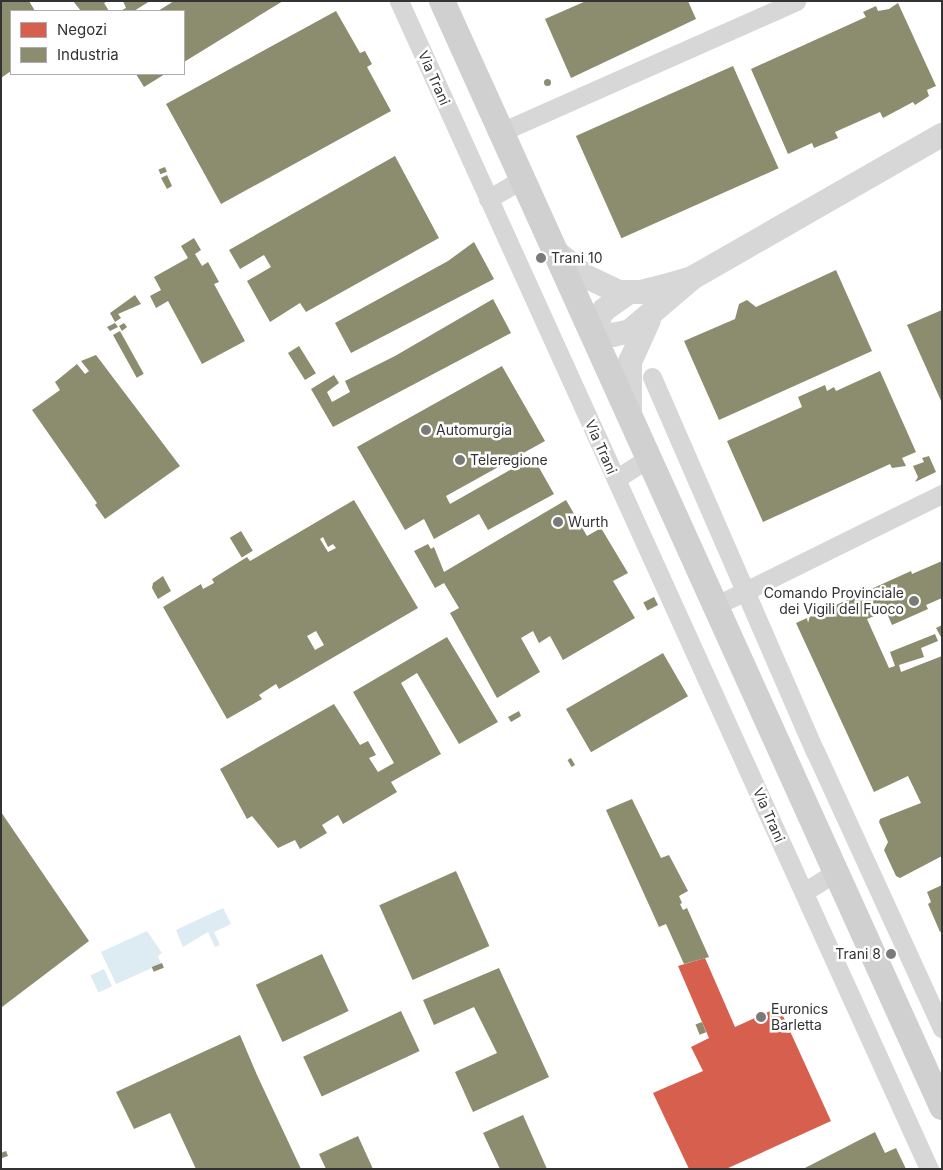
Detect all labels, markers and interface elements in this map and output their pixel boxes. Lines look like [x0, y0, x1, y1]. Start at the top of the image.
legend [10, 10, 185, 75]
text: Negozi [57, 20, 107, 39]
text: Industria [57, 45, 119, 64]
street label: Via Trani [415, 48, 453, 108]
place label: Trani 10 [551, 250, 603, 266]
marker: Trani 10 [535, 252, 547, 264]
street label: Via Trani [582, 417, 620, 477]
place label: Automurgia [436, 422, 512, 438]
marker: Automurgia [420, 424, 432, 436]
place label: Teleregione [470, 452, 548, 468]
marker: Teleregione [454, 454, 466, 466]
place label: Wurth [568, 514, 608, 530]
marker: Wurth [552, 516, 564, 528]
place label: Comando Provinciale dei Vigili del Fuoco [764, 585, 904, 618]
marker: Comando Provinciale dei Vigili del Fuoco [908, 595, 920, 607]
street label: Via Trani [750, 785, 788, 845]
place label: Trani 8 [835, 946, 881, 962]
marker: Trani 8 [885, 948, 897, 960]
place label: Euronics Barletta [771, 1001, 828, 1034]
marker: Euronics Barletta [755, 1011, 767, 1023]

